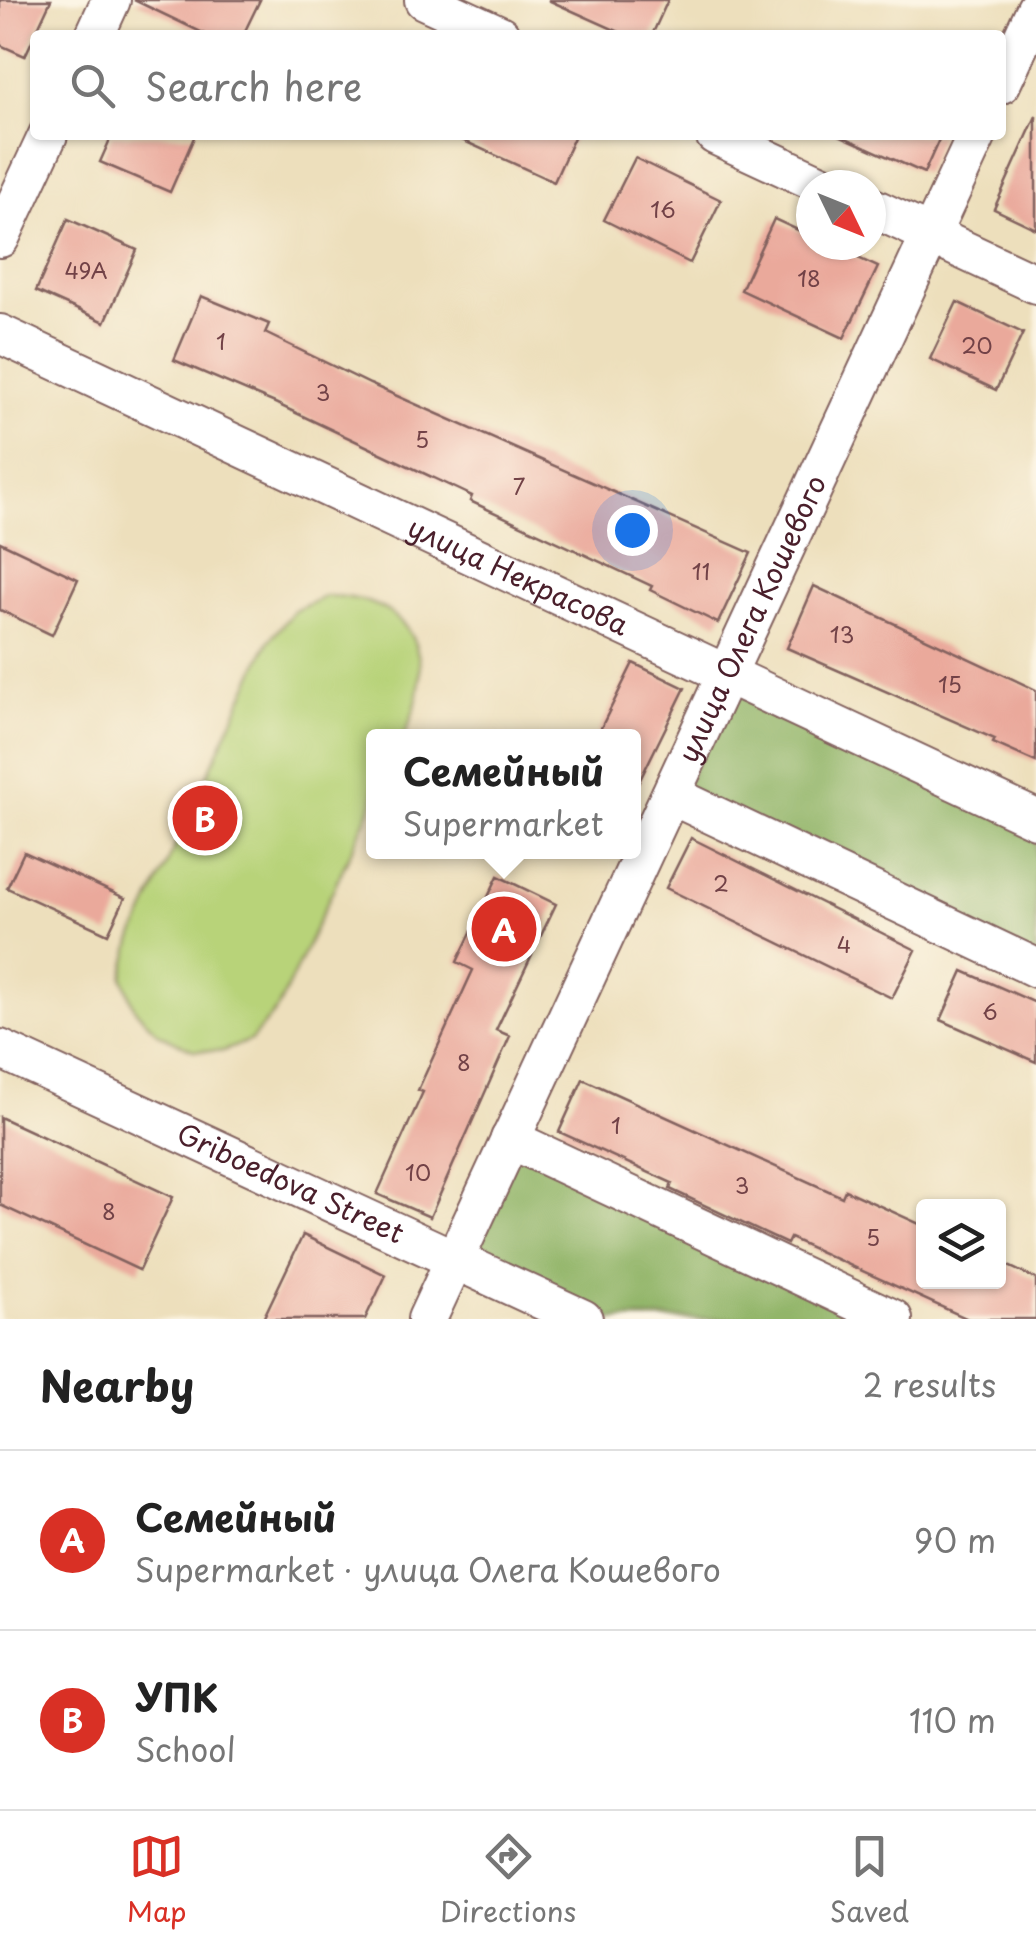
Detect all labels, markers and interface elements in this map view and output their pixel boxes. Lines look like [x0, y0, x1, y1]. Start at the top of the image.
search box [30, 30, 1006, 140]
text: Search here [145, 57, 362, 114]
icon: search [65, 58, 120, 113]
north arrow [796, 170, 886, 260]
house number: 16 [650, 192, 676, 225]
house number: 49А [64, 253, 108, 286]
house number: 18 [797, 261, 821, 294]
house number: 1 [216, 324, 226, 357]
house number: 20 [961, 328, 993, 361]
house number: 3 [316, 375, 330, 408]
house number: 5 [415, 422, 429, 455]
street label: улица Олега Кошевого [665, 467, 836, 769]
house number: 7 [513, 469, 525, 502]
street label: улица Некрасова [401, 505, 637, 646]
your location [607, 505, 658, 556]
house number: 11 [692, 554, 710, 587]
house number: 13 [830, 617, 854, 650]
house number: 15 [938, 667, 962, 700]
popup [366, 729, 641, 859]
text: Семейный [403, 742, 604, 799]
pin: B [172, 780, 238, 856]
text: Supermarket [403, 799, 604, 847]
house number: 2 [713, 866, 729, 899]
pin: A [472, 892, 536, 966]
house number: 4 [837, 927, 851, 960]
house number: 6 [982, 994, 998, 1027]
house number: 8 [457, 1045, 471, 1078]
house number: 1 [611, 1108, 621, 1141]
street label: Griboedova Street [170, 1111, 412, 1253]
house number: 10 [405, 1155, 431, 1188]
house number: 3 [735, 1168, 749, 1201]
house number: 8 [102, 1194, 116, 1227]
map controls [916, 1199, 1006, 1289]
button: layers [916, 1199, 1006, 1289]
house number: 5 [866, 1220, 880, 1253]
text: Nearby [40, 1353, 194, 1416]
text: 2 results [863, 1360, 996, 1408]
text: Семейный [135, 1488, 337, 1545]
text: A [60, 1516, 85, 1564]
text: 90 m [914, 1516, 996, 1564]
text: Supermarket · улица Олега Кошевого [135, 1545, 721, 1593]
text: УПК [135, 1668, 218, 1725]
text: B [62, 1696, 83, 1744]
text: 110 m [909, 1696, 996, 1744]
text: School [135, 1725, 236, 1773]
tab: Map [127, 1829, 187, 1932]
tab: Directions [440, 1829, 576, 1932]
tab: Saved [830, 1829, 909, 1932]

